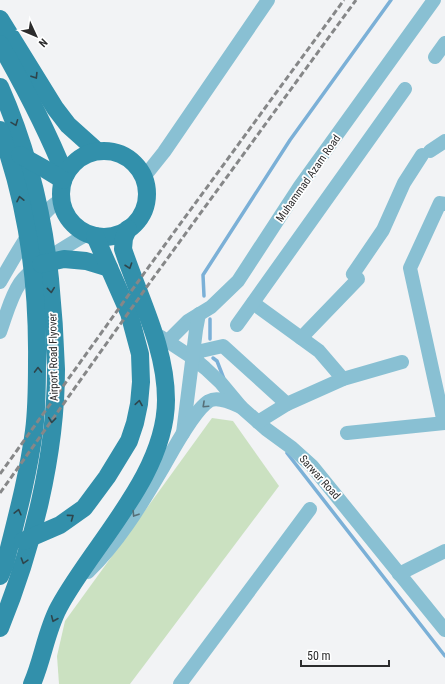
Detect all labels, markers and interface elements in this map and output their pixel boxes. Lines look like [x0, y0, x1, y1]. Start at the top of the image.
north arrow [16, 16, 56, 56]
text: N [36, 36, 50, 50]
one-way arrow [31, 72, 38, 79]
one-way arrow [10, 119, 18, 126]
street label: Muhammad Azam Road [273, 132, 343, 224]
one-way arrow [16, 196, 24, 202]
one-way arrow [124, 262, 133, 269]
one-way arrow [46, 287, 55, 293]
street label: Airport Road Flyover [46, 312, 61, 401]
one-way arrow [33, 367, 42, 373]
one-way arrow [134, 400, 143, 406]
one-way arrow [202, 401, 210, 408]
one-way arrow [48, 417, 57, 423]
street label: Sarwar Road [296, 453, 343, 502]
one-way arrow [13, 509, 22, 516]
one-way arrow [132, 510, 139, 517]
one-way arrow [67, 515, 74, 522]
one-way arrow [20, 557, 29, 564]
one-way arrow [50, 615, 58, 622]
scale bar [301, 642, 389, 668]
text: 50 m [307, 649, 331, 663]

